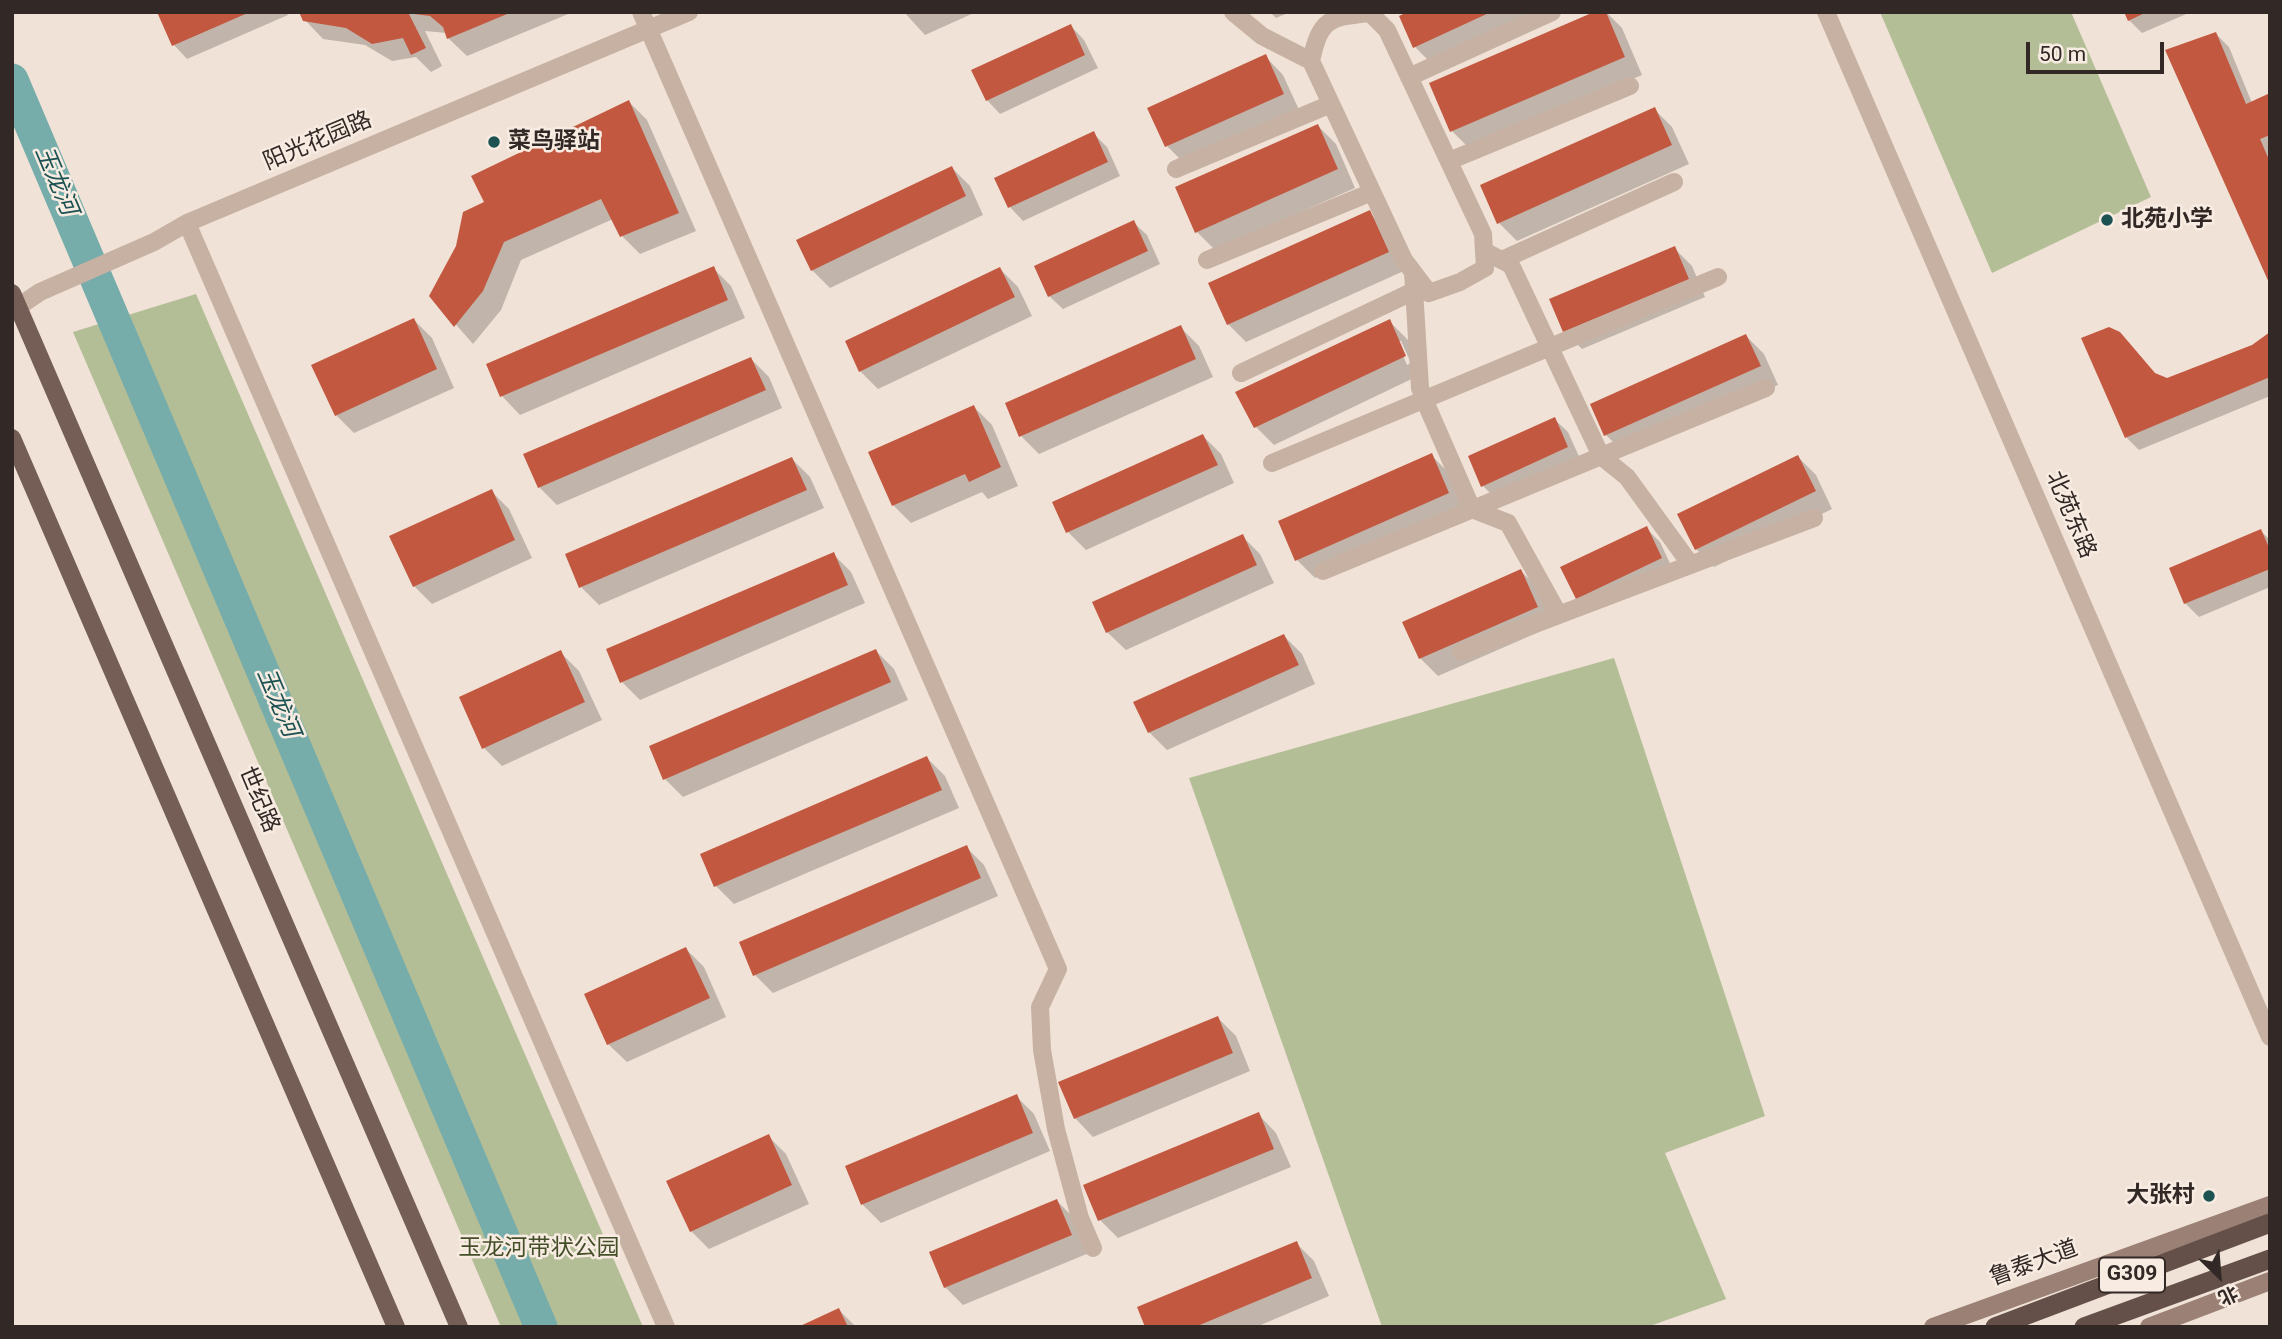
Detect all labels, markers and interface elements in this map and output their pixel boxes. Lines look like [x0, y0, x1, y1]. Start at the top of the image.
scale bar [2030, 28, 2168, 72]
text: 50 m [2039, 42, 2086, 66]
street label: 阳光花园路 [260, 107, 376, 177]
place label: 菜鸟驿站 [508, 128, 600, 156]
marker: 菜鸟驿站 [486, 134, 502, 150]
water label: 玉龙河 [28, 142, 82, 220]
place label: 北苑小学 [2121, 206, 2213, 234]
marker: 北苑小学 [2099, 212, 2115, 228]
street label: 北苑东路 [2039, 467, 2101, 563]
water label: 玉龙河 [250, 664, 304, 742]
street label: 世纪路 [232, 763, 284, 837]
place label: 大张村 [2126, 1182, 2195, 1210]
marker: 大张村 [2201, 1188, 2217, 1204]
park label: 玉龙河带状公园 [459, 1235, 619, 1263]
street label: 鲁泰大道 [1986, 1235, 2082, 1293]
north arrow [2184, 1241, 2254, 1311]
road number: G309 [2099, 1258, 2165, 1292]
text: 北 [2215, 1281, 2242, 1310]

